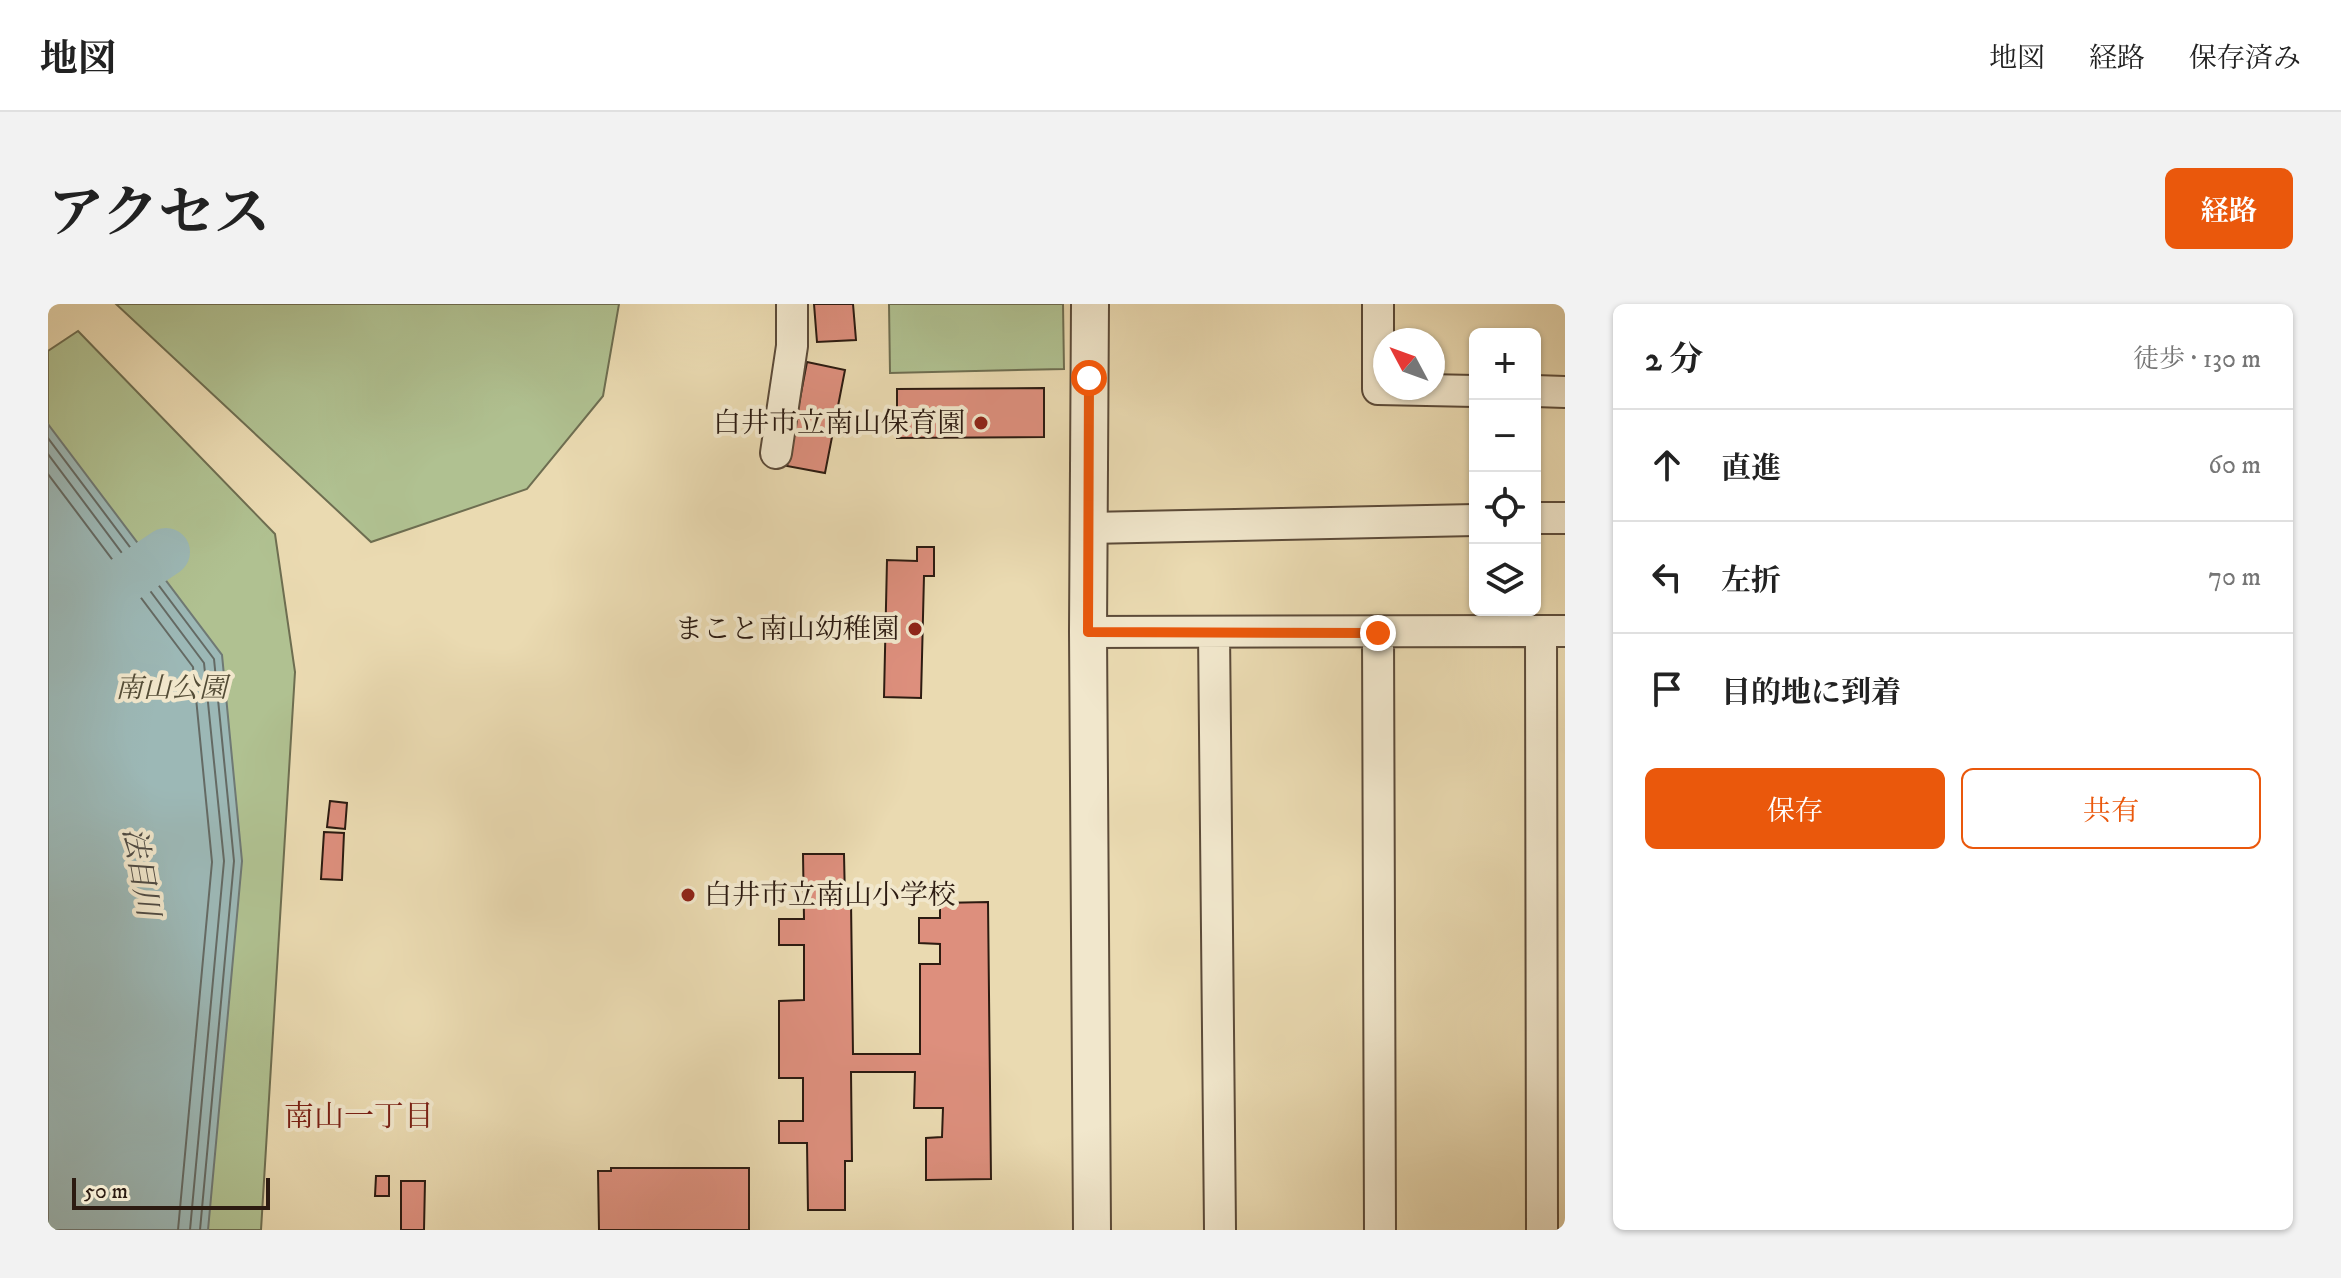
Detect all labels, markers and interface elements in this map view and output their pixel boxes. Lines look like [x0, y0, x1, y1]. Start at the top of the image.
text: 地図 [40, 36, 116, 84]
text: 地図 [1989, 41, 2045, 76]
text: 経路 [2089, 41, 2145, 76]
text: 保存済み [2189, 41, 2301, 76]
button: 経路 [2165, 168, 2293, 249]
text: アクセス [48, 180, 270, 250]
north arrow [1373, 328, 1445, 400]
map controls [1469, 328, 1541, 616]
button: + [1469, 328, 1541, 400]
text: 2 分 [1645, 339, 1703, 381]
text: 徒歩 · 130 m [2133, 343, 2261, 376]
route start [1071, 360, 1107, 396]
button: − [1469, 400, 1541, 472]
place label: 白井市立南山保育園 [713, 406, 965, 441]
marker: 白井市立南山保育園 [972, 414, 990, 432]
icon: ahead [1645, 443, 1689, 487]
text: 60 m [2208, 449, 2261, 482]
text: 直進 [1721, 451, 1781, 488]
button: locate [1469, 472, 1541, 544]
button: layers [1469, 544, 1541, 616]
icon: left [1645, 555, 1689, 599]
text: 70 m [2208, 561, 2261, 594]
text: 左折 [1721, 563, 1781, 600]
place label: まこと南山幼稚園 [675, 612, 899, 647]
route end [1360, 615, 1396, 651]
marker: まこと南山幼稚園 [906, 620, 924, 638]
icon: arrive [1645, 667, 1689, 711]
park label: 南山公園 [115, 671, 231, 706]
text: 目的地に到着 [1721, 675, 1901, 712]
button: 保存 [1645, 768, 1945, 849]
button: 共有 [1961, 768, 2261, 849]
water label: 法目川 [114, 824, 167, 922]
place label: 白井市立南山小学校 [704, 878, 956, 913]
marker: 白井市立南山小学校 [679, 886, 697, 904]
district label: 南山一丁目 [284, 1099, 434, 1136]
scale bar [72, 1174, 270, 1210]
text: 50 m [84, 1178, 128, 1205]

